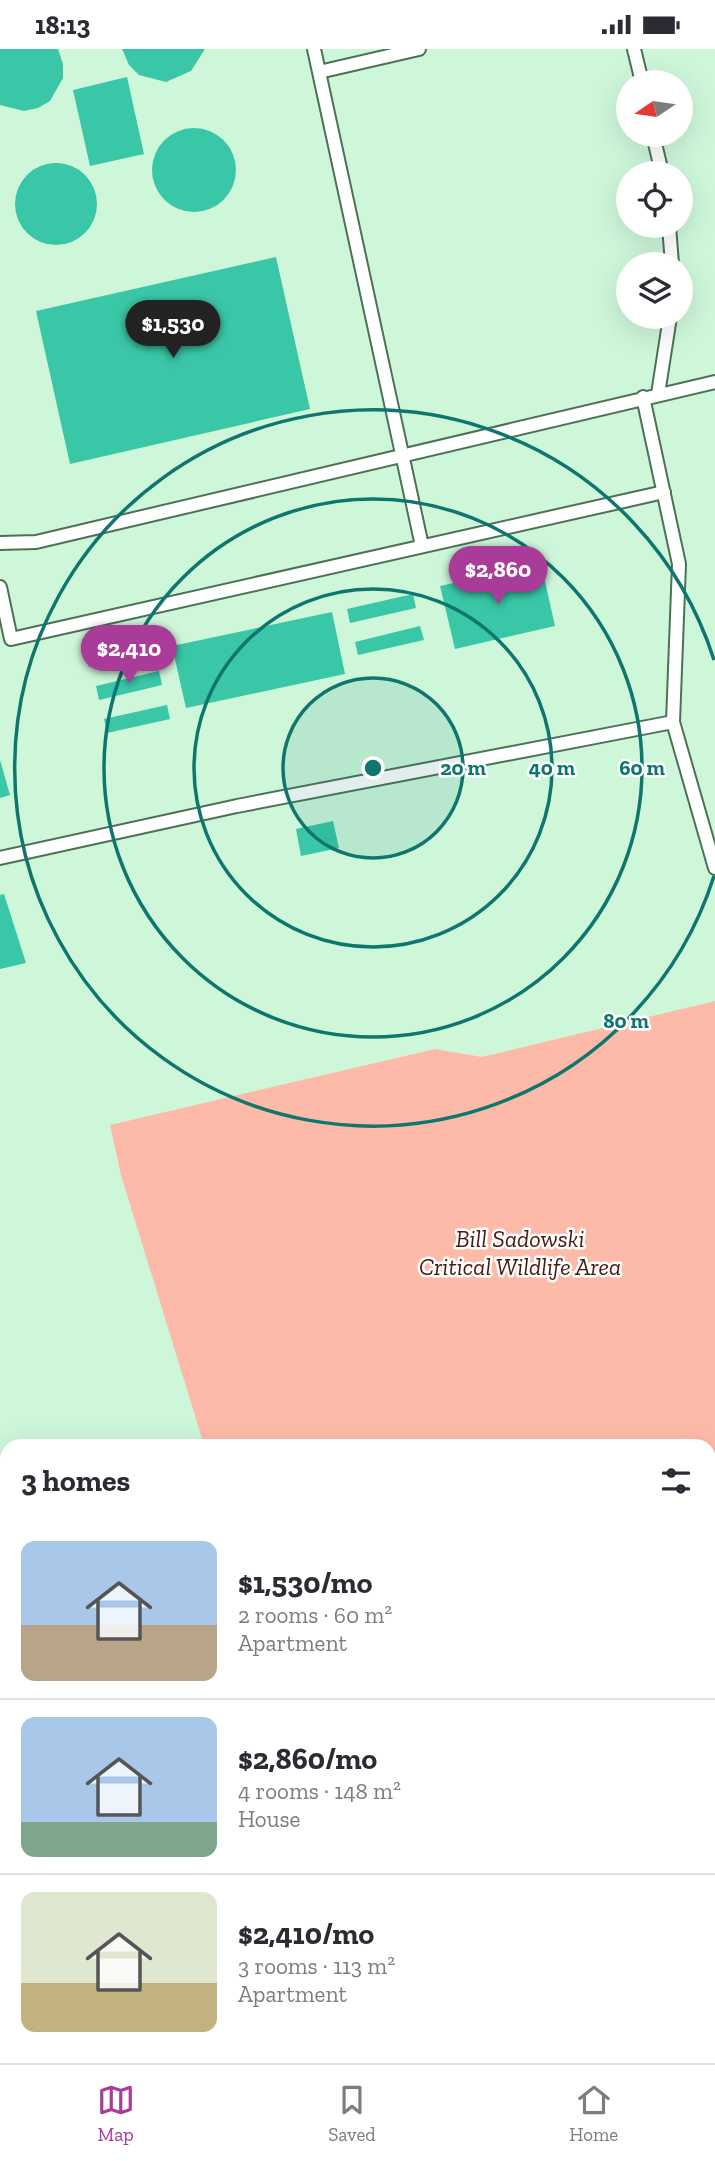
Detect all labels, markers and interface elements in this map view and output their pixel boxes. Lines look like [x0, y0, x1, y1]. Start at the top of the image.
text: 18:13 [35, 9, 90, 41]
north arrow [616, 70, 693, 147]
map controls [616, 70, 693, 329]
button: locate [616, 161, 693, 238]
button: layers [616, 252, 693, 329]
pin: $1,530 [116, 301, 230, 360]
text: $1,530 [141, 309, 205, 337]
pin: $2,860 [441, 547, 555, 606]
text: $2,860 [465, 555, 531, 583]
pin: $2,410 [72, 625, 186, 685]
text: $2,410 [97, 634, 161, 662]
text: 20 m [440, 755, 486, 780]
text: 40 m [529, 755, 576, 780]
text: 60 m [619, 755, 665, 780]
centre of rings [361, 756, 385, 780]
text: 80 m [603, 1008, 649, 1033]
park label: Bill Sadowski Critical Wildlife Area [419, 1224, 621, 1281]
icon: filters [657, 1462, 695, 1500]
text: 3 homes [21, 1463, 130, 1499]
text: $1,530/mo [238, 1565, 373, 1601]
icon: home [77, 1569, 161, 1653]
text: 2 rooms · 60 m² [238, 1601, 392, 1629]
text: Apartment [238, 1629, 347, 1657]
text: $2,860/mo [238, 1741, 377, 1777]
icon: home [77, 1745, 161, 1829]
text: 4 rooms · 148 m² [238, 1777, 401, 1805]
text: House [238, 1805, 300, 1833]
text: $2,410/mo [238, 1916, 374, 1952]
icon: home [77, 1920, 161, 2004]
text: 3 rooms · 113 m² [238, 1952, 395, 1980]
text: Apartment [238, 1980, 347, 2008]
tab: Map [97, 2081, 135, 2146]
tab: Saved [328, 2081, 376, 2146]
tab: Home [569, 2081, 618, 2146]

